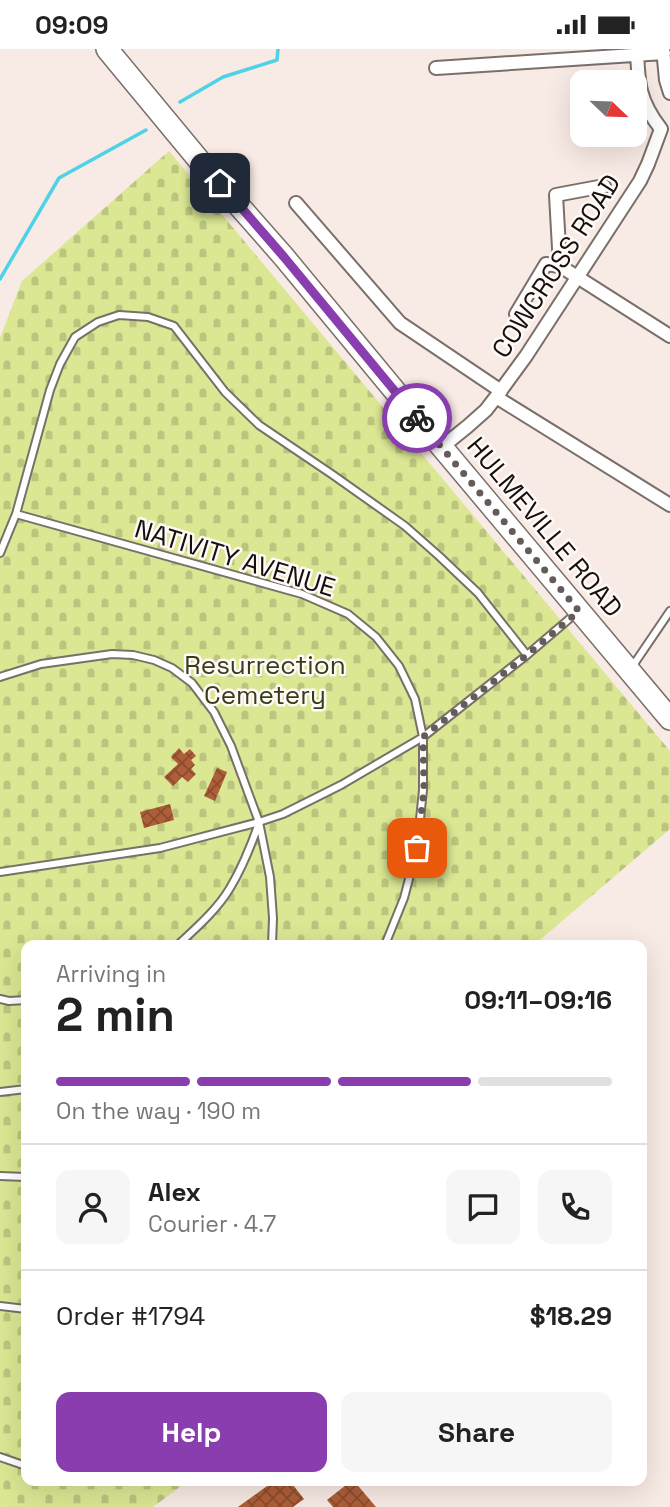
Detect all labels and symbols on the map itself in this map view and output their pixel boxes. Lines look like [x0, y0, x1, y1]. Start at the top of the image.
north arrow [570, 70, 648, 147]
pin [190, 153, 250, 213]
street label: COWCROSS ROAD [484, 168, 628, 364]
courier [382, 383, 452, 453]
street label: HULMEVILLE ROAD [460, 430, 630, 624]
street label: NATIVITY AVENUE [131, 511, 339, 605]
park label: Resurrection Cemetery [184, 648, 346, 712]
pin [387, 818, 447, 878]

